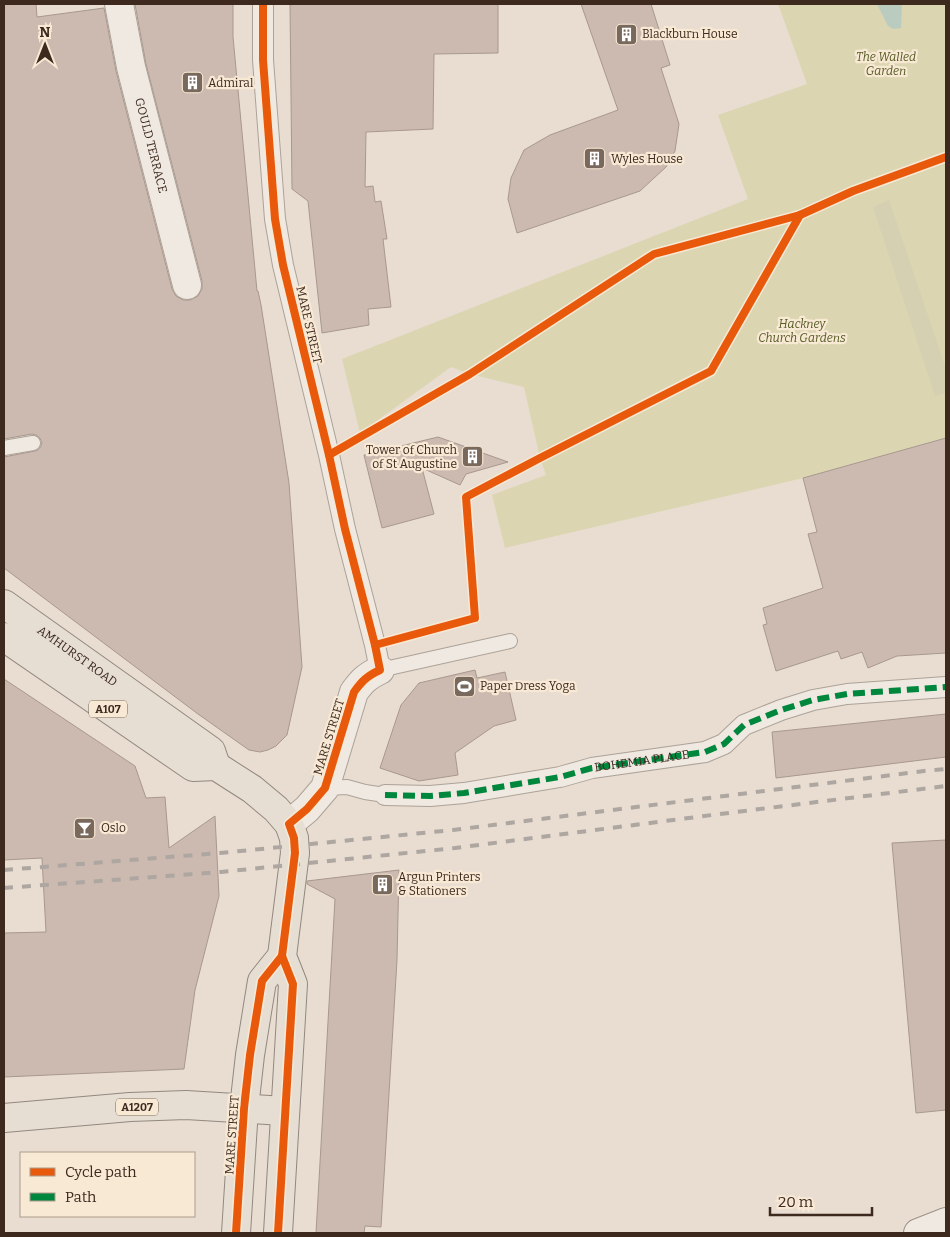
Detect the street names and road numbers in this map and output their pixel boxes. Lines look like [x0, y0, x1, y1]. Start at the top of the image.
street label: GOULD TERRACE [132, 96, 170, 194]
street label: MARE STREET [293, 285, 325, 365]
street label: AMHURST ROAD [35, 623, 120, 689]
street label: MARE STREET [311, 697, 347, 777]
road number: A107 [89, 701, 127, 718]
street label: BOHEMIA PLACE [593, 747, 690, 775]
street label: MARE STREET [222, 1095, 242, 1175]
road number: A1207 [116, 1098, 158, 1116]

